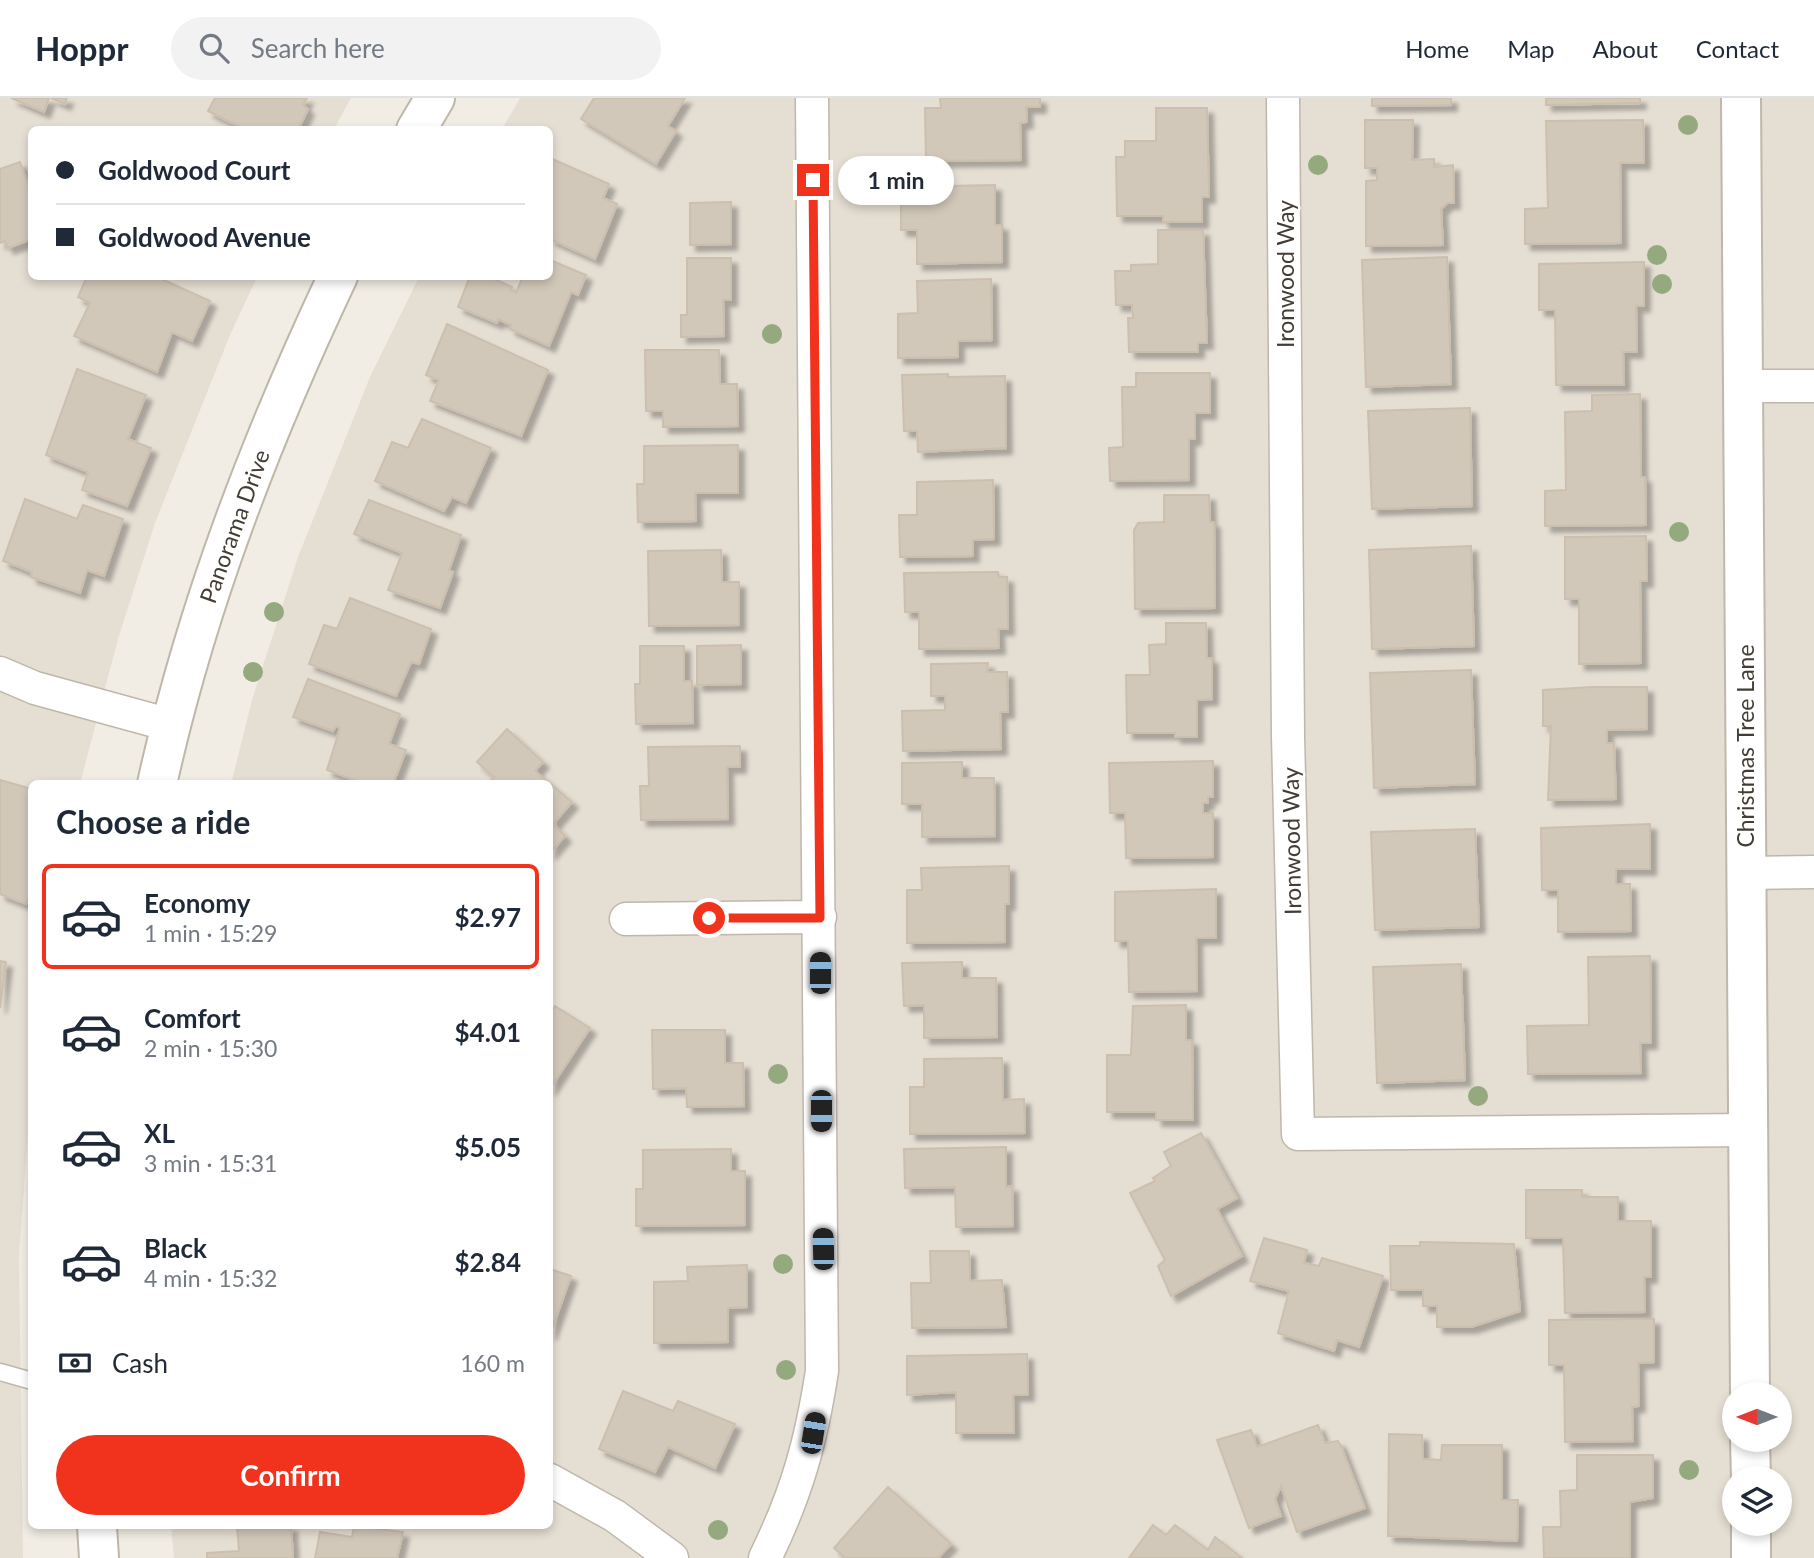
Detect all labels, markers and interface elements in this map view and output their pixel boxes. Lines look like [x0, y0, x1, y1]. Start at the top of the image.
search box [171, 17, 661, 80]
text: Hoppr [35, 28, 129, 68]
icon: search [195, 29, 233, 67]
text: Search here [251, 32, 385, 64]
text: Home [1405, 34, 1469, 63]
text: Map [1507, 34, 1555, 63]
text: About [1593, 34, 1658, 63]
text: Contact [1696, 34, 1779, 63]
text: Goldwood Court [98, 154, 290, 186]
callout: 1 min [838, 155, 953, 204]
route end [797, 164, 829, 196]
text: 1 min [867, 166, 925, 194]
street label: Ironwood Way [1271, 200, 1299, 348]
text: Goldwood Avenue [98, 221, 311, 253]
street label: Panorama Drive [193, 445, 275, 607]
street label: Christmas Tree Lane [1731, 644, 1759, 848]
street label: Ironwood Way [1276, 767, 1306, 915]
text: Choose a ride [56, 802, 250, 841]
icon: car [60, 885, 123, 948]
text: Economy [144, 887, 250, 919]
text: $2.97 [455, 901, 521, 933]
route start [693, 902, 725, 934]
text: 1 min · 15:29 [144, 919, 277, 947]
car [810, 952, 831, 994]
icon: car [60, 1000, 123, 1063]
text: Comfort [144, 1002, 241, 1034]
text: $4.01 [455, 1016, 521, 1048]
text: 2 min · 15:30 [144, 1034, 277, 1062]
car [811, 1090, 832, 1132]
icon: car [60, 1115, 123, 1178]
text: XL [144, 1117, 175, 1149]
text: $5.05 [455, 1131, 521, 1163]
text: 3 min · 15:31 [144, 1149, 277, 1177]
car [813, 1228, 834, 1270]
icon: car [60, 1230, 123, 1293]
text: Black [144, 1232, 207, 1264]
text: $2.84 [455, 1246, 521, 1278]
text: 4 min · 15:32 [144, 1264, 277, 1292]
icon: cash [56, 1344, 94, 1382]
text: Cash [112, 1347, 168, 1379]
text: 160 m [460, 1349, 525, 1377]
north arrow [1722, 1382, 1792, 1452]
map controls [1722, 1382, 1792, 1536]
car [800, 1411, 827, 1455]
button: Confirm [56, 1435, 525, 1515]
button: layers [1722, 1466, 1792, 1536]

